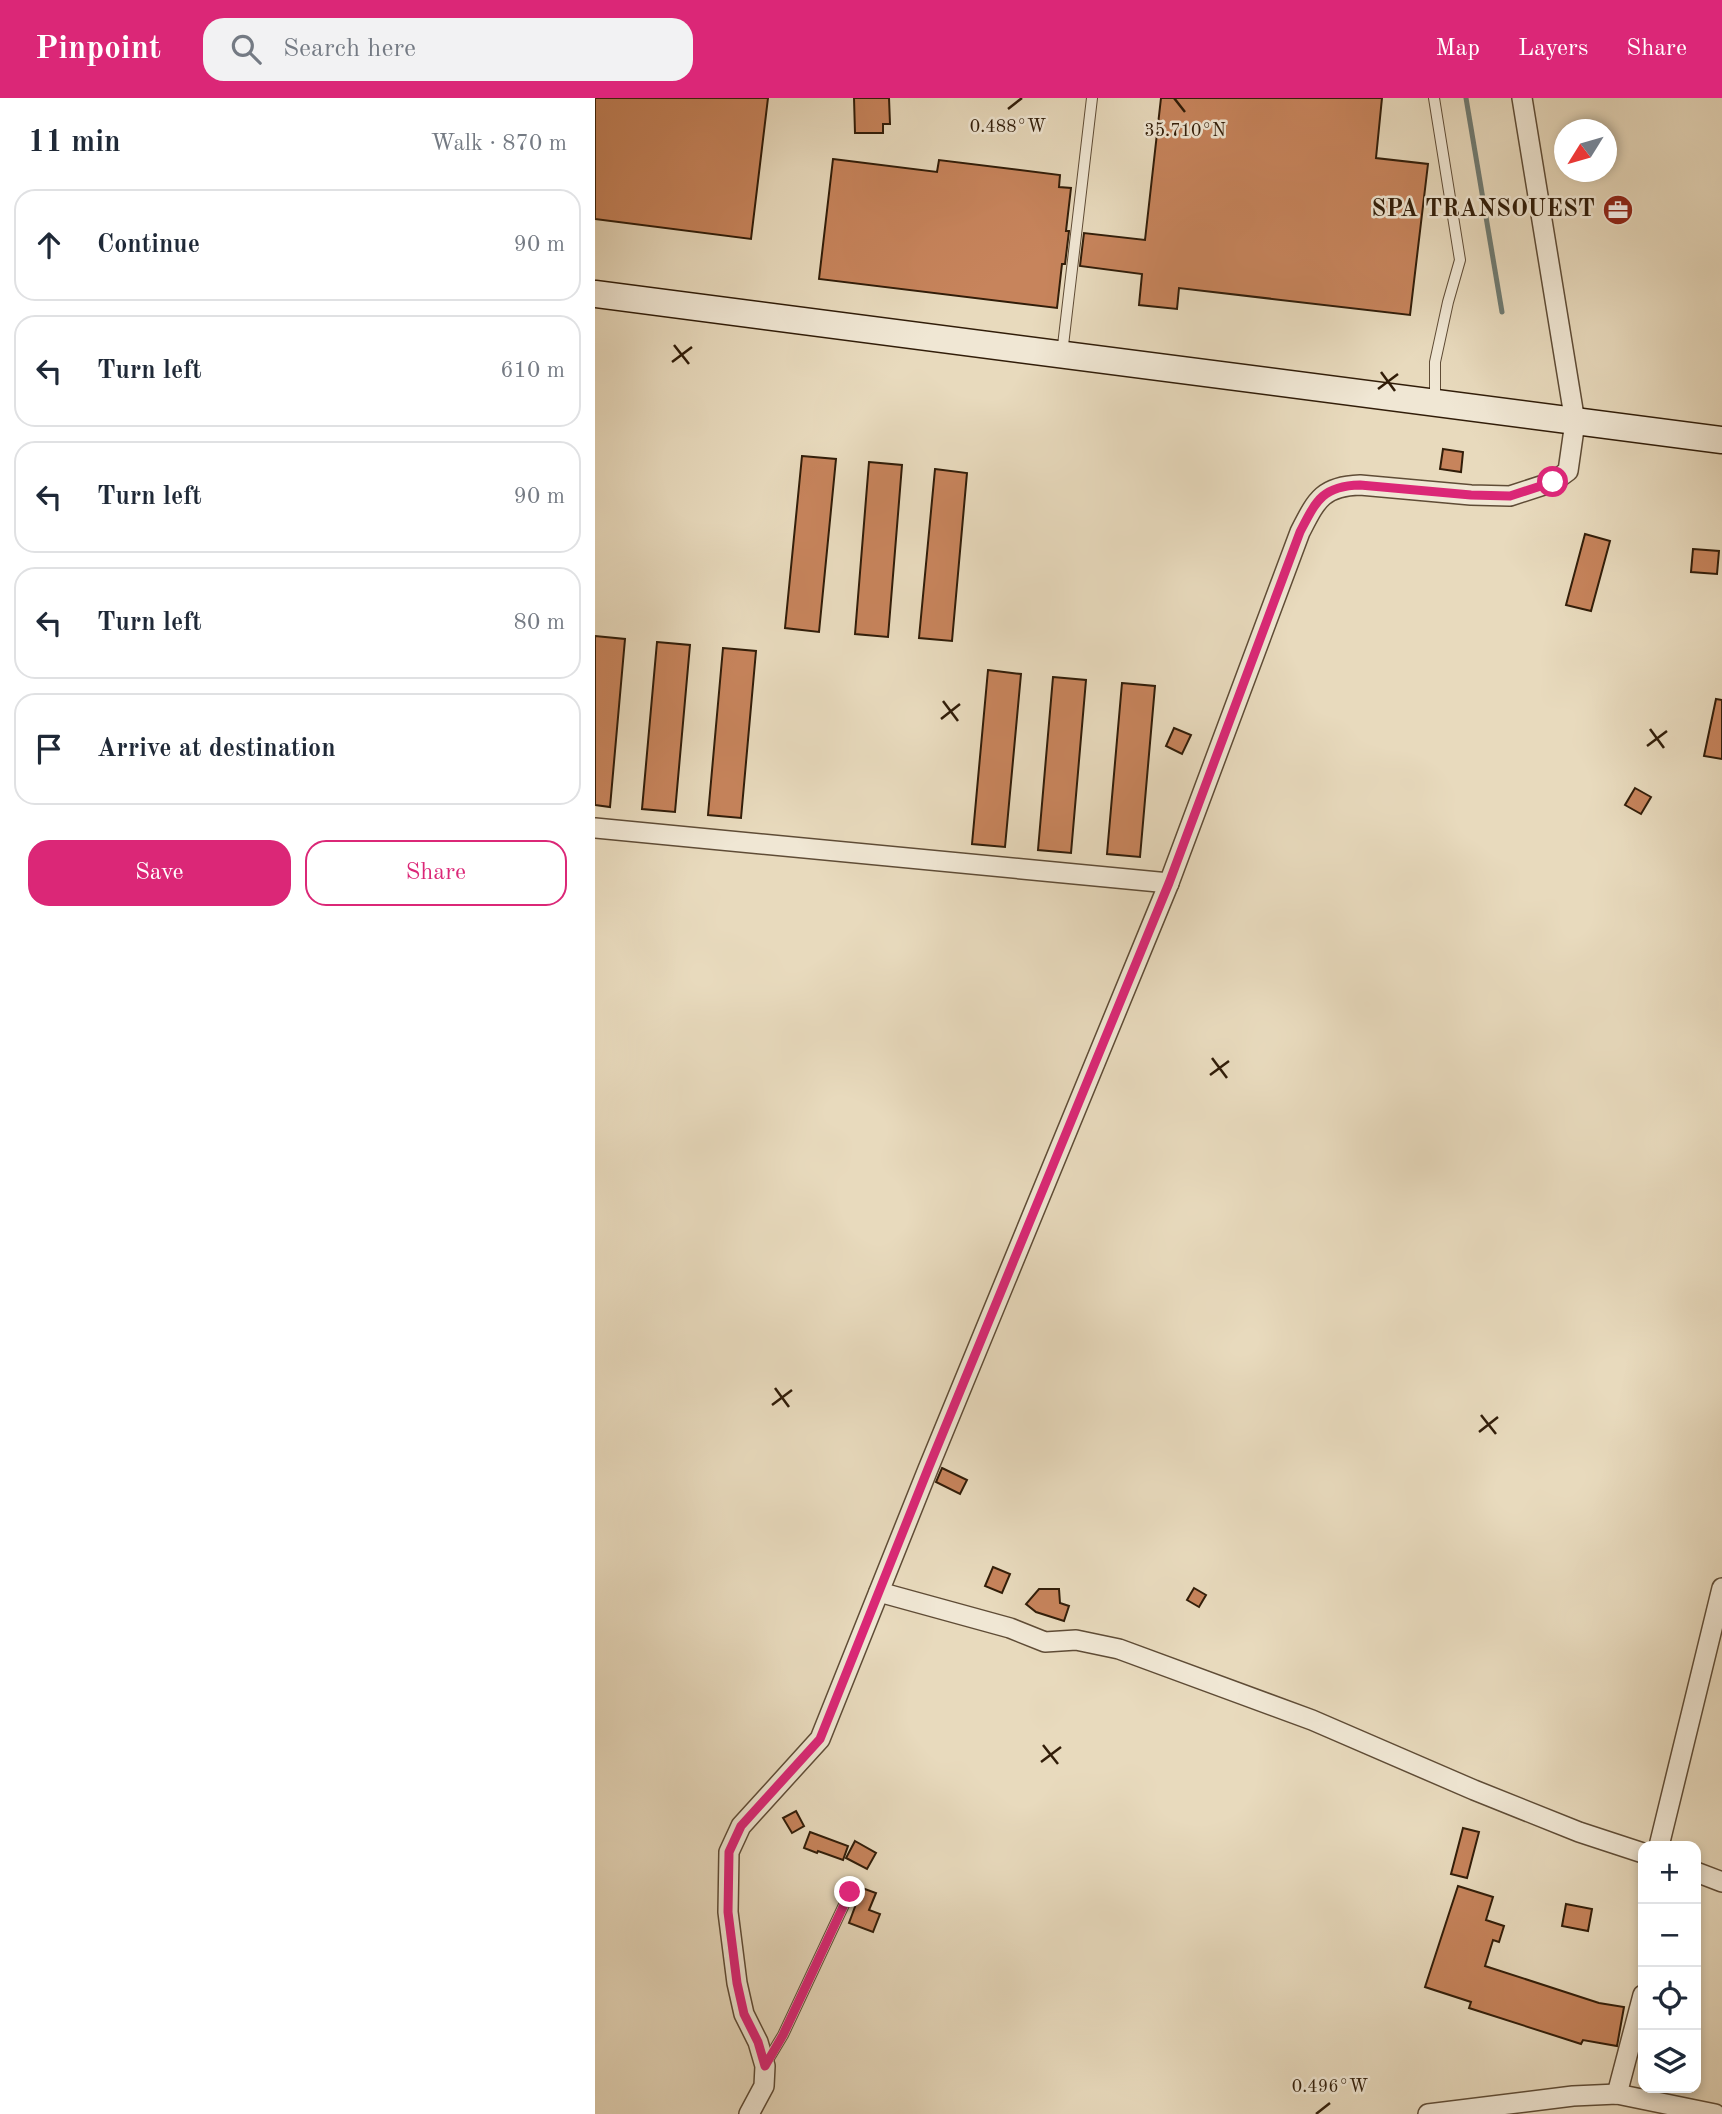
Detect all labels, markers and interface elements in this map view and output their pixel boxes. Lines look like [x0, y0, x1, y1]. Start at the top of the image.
search box [203, 18, 693, 81]
icon: search [227, 30, 265, 68]
text: Pinpoint [35, 33, 161, 66]
text: Search here [283, 36, 416, 62]
text: Map [1436, 37, 1480, 61]
text: Layers [1518, 37, 1588, 61]
text: Share [1626, 37, 1687, 61]
text: 0.488°W [970, 118, 1046, 136]
north arrow [1554, 119, 1617, 182]
text: 35.710°N [1144, 122, 1226, 140]
text: 11 min [28, 128, 121, 158]
text: Walk · 870 m [431, 132, 567, 155]
office icon: SPA TRANSOUEST [1601, 193, 1635, 227]
place label: SPA TRANSOUEST [1371, 198, 1595, 222]
icon: ahead [30, 226, 68, 264]
text: Continue [97, 232, 200, 258]
text: 90 m [514, 233, 565, 256]
icon: left [30, 352, 68, 390]
text: Turn left [97, 358, 202, 384]
text: 610 m [500, 359, 565, 382]
route start [1537, 466, 1568, 497]
icon: left [30, 478, 68, 516]
text: Turn left [97, 484, 202, 510]
text: 90 m [514, 485, 565, 508]
icon: left [30, 604, 68, 642]
text: Turn left [97, 610, 202, 636]
text: 80 m [514, 611, 565, 634]
icon: arrive [30, 730, 68, 768]
text: Arrive at destination [97, 736, 336, 762]
button: Save [28, 840, 291, 906]
button: Share [305, 840, 567, 906]
map controls [1638, 1841, 1701, 2093]
button: + [1638, 1841, 1701, 1904]
route end [834, 1876, 865, 1907]
button: − [1638, 1904, 1701, 1967]
button: locate [1638, 1967, 1701, 2030]
button: layers [1638, 2030, 1701, 2093]
text: 0.496°W [1292, 2078, 1368, 2096]

